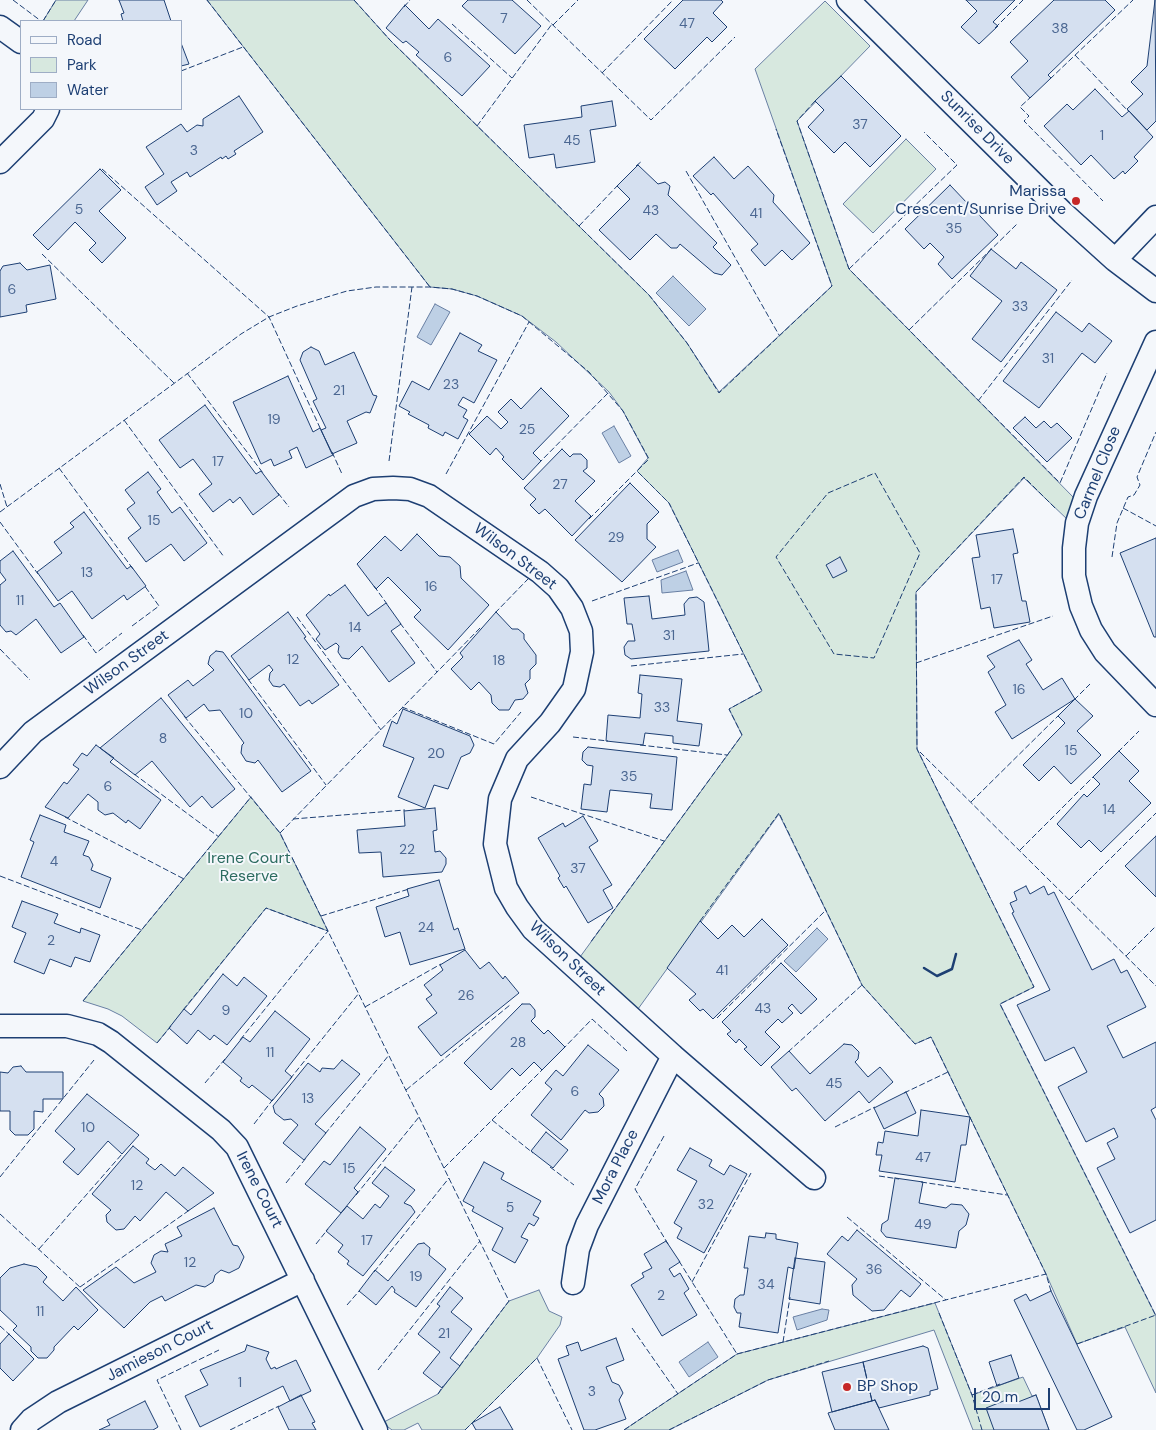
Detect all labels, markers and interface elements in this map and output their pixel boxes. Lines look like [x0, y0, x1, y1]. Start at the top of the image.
house number: 7 [500, 11, 508, 27]
house number: 47 [679, 16, 695, 32]
legend [20, 20, 182, 110]
house number: 38 [1052, 21, 1068, 37]
text: Road [67, 30, 102, 50]
house number: 6 [444, 50, 452, 66]
text: Park [67, 55, 97, 75]
text: Water [67, 80, 108, 100]
street label: Sunrise Drive [936, 87, 1018, 169]
house number: 37 [852, 117, 868, 133]
house number: 1 [1100, 128, 1104, 144]
house number: 45 [563, 133, 581, 149]
house number: 3 [190, 143, 198, 159]
place label: Marissa Crescent/Sunrise Drive [895, 182, 1066, 220]
marker: Marissa Crescent/Sunrise Drive [1070, 195, 1082, 207]
house number: 5 [75, 202, 83, 218]
house number: 43 [643, 203, 659, 219]
house number: 41 [750, 206, 762, 222]
house number: 35 [946, 221, 962, 237]
house number: 6 [8, 282, 16, 298]
house number: 33 [1012, 299, 1028, 315]
house number: 31 [1042, 351, 1054, 367]
house number: 23 [443, 377, 459, 393]
house number: 21 [333, 383, 345, 399]
house number: 19 [267, 412, 281, 428]
house number: 25 [519, 422, 535, 438]
street label: Carmel Close [1071, 424, 1125, 522]
house number: 17 [212, 454, 224, 470]
house number: 27 [552, 477, 568, 493]
house number: 15 [148, 513, 160, 529]
street label: Wilson Street [470, 519, 560, 595]
house number: 29 [608, 530, 624, 546]
house number: 13 [81, 565, 93, 581]
house number: 17 [991, 572, 1003, 588]
house number: 16 [424, 579, 438, 595]
house number: 11 [16, 593, 24, 609]
house number: 14 [349, 620, 361, 636]
street label: Wilson Street [81, 626, 173, 700]
house number: 31 [663, 628, 675, 644]
house number: 12 [287, 652, 299, 668]
house number: 18 [493, 653, 505, 669]
house number: 16 [1012, 682, 1026, 698]
house number: 33 [654, 700, 670, 716]
house number: 10 [239, 706, 253, 722]
house number: 8 [159, 731, 167, 747]
house number: 15 [1065, 743, 1077, 759]
house number: 20 [427, 746, 445, 762]
house number: 35 [621, 769, 637, 785]
house number: 6 [104, 779, 112, 795]
house number: 14 [1103, 802, 1115, 818]
house number: 22 [399, 842, 415, 858]
park label: Irene Court Reserve [207, 849, 291, 887]
house number: 4 [50, 854, 58, 870]
house number: 37 [570, 861, 586, 877]
street label: Wilson Street [525, 918, 609, 1000]
house number: 24 [418, 920, 434, 936]
house number: 2 [47, 933, 55, 949]
house number: 41 [716, 963, 728, 979]
house number: 26 [458, 988, 474, 1004]
house number: 43 [755, 1001, 771, 1017]
house number: 9 [222, 1003, 230, 1019]
house number: 28 [510, 1035, 526, 1051]
house number: 11 [266, 1045, 274, 1061]
house number: 45 [825, 1076, 843, 1092]
house number: 6 [571, 1084, 579, 1100]
house number: 13 [302, 1091, 314, 1107]
house number: 10 [81, 1120, 95, 1136]
street label: Mora Place [589, 1126, 643, 1208]
street label: Irene Court [232, 1149, 286, 1231]
house number: 47 [915, 1150, 931, 1166]
house number: 15 [343, 1161, 355, 1177]
house number: 12 [131, 1178, 143, 1194]
house number: 32 [698, 1197, 714, 1213]
house number: 5 [506, 1200, 514, 1216]
house number: 49 [914, 1217, 932, 1233]
house number: 17 [361, 1233, 373, 1249]
house number: 12 [184, 1255, 196, 1271]
house number: 36 [865, 1262, 883, 1278]
house number: 19 [409, 1269, 423, 1285]
house number: 34 [758, 1277, 774, 1293]
house number: 2 [657, 1288, 665, 1304]
house number: 11 [36, 1304, 44, 1320]
street label: Jamieson Court [103, 1316, 217, 1386]
house number: 21 [438, 1326, 450, 1342]
house number: 1 [238, 1375, 242, 1391]
place label: BP Shop [857, 1377, 918, 1397]
scale bar [976, 1378, 1052, 1410]
marker: BP Shop [841, 1381, 853, 1393]
house number: 3 [588, 1384, 596, 1400]
text: 20 m [982, 1387, 1018, 1407]

